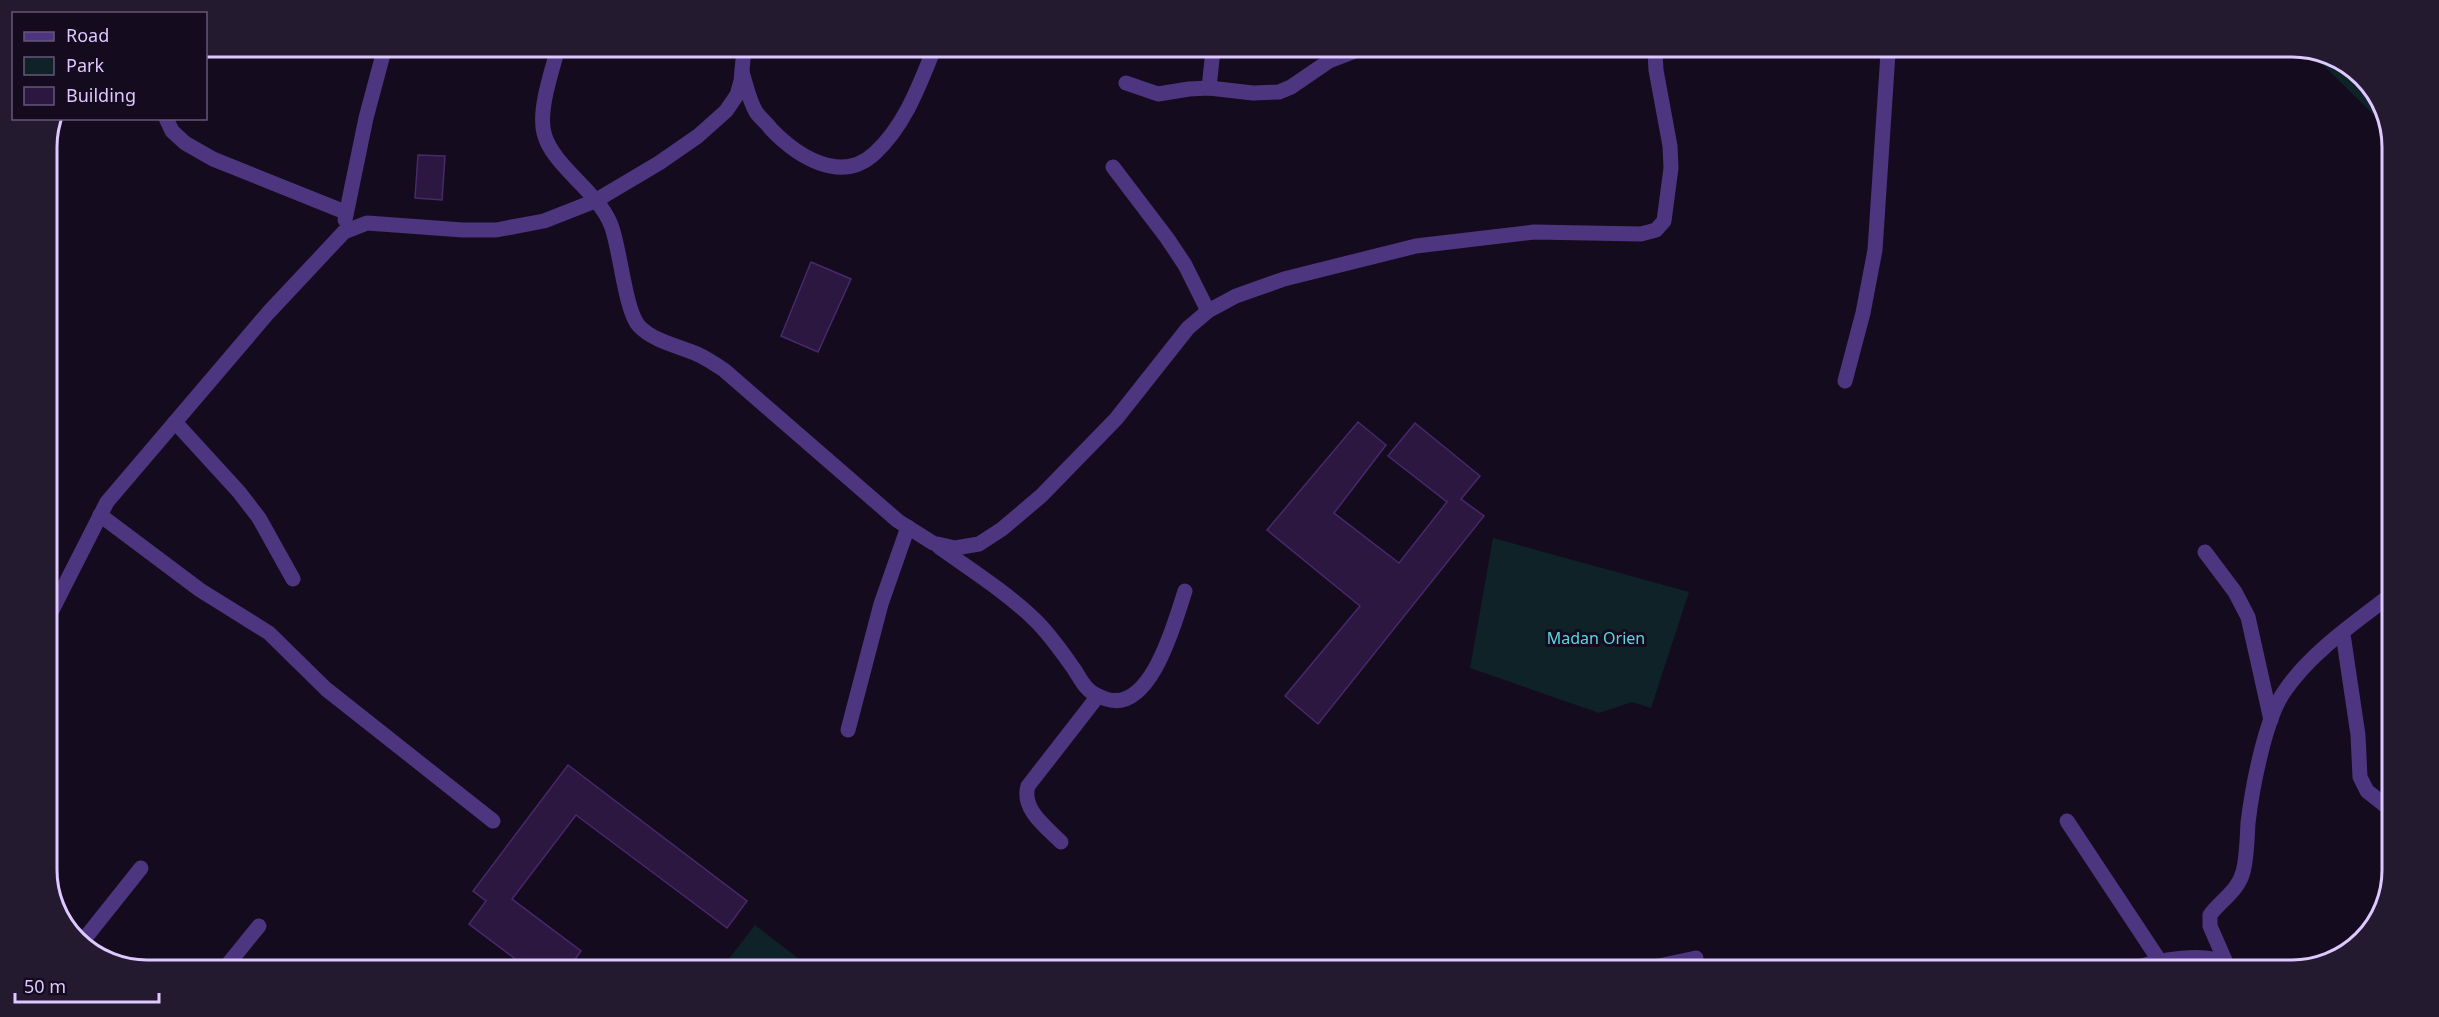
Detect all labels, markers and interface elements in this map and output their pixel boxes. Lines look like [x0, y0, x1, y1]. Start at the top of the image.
legend [12, 12, 207, 120]
text: Road [66, 23, 109, 47]
text: Park [66, 53, 104, 77]
text: Building [66, 83, 136, 107]
park label: Madan Orien [1547, 627, 1645, 649]
scale bar [15, 966, 159, 1004]
text: 50 m [24, 974, 66, 998]

